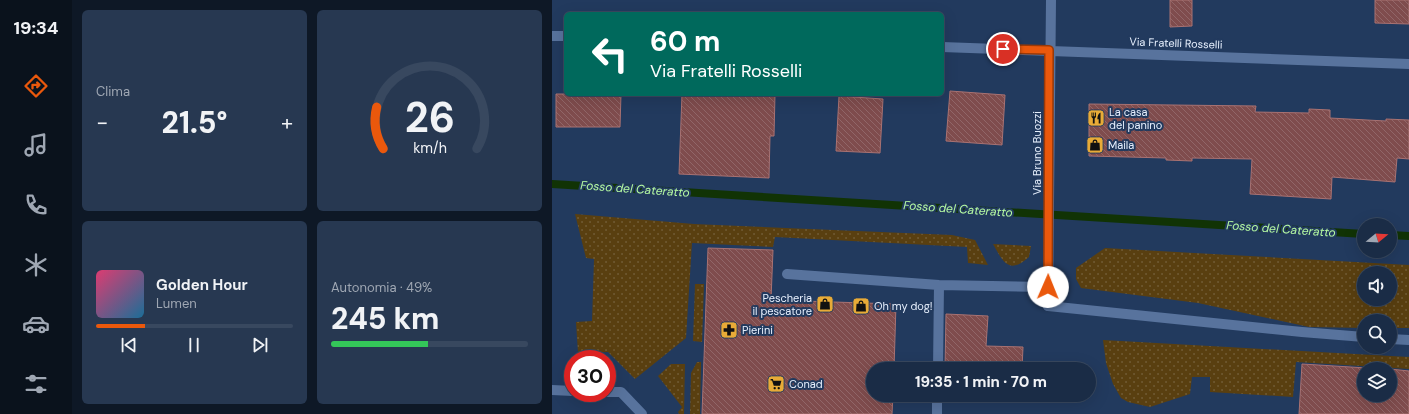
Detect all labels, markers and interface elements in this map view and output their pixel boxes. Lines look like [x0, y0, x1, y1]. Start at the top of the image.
text: 19:34 [13, 16, 59, 40]
text: 60 m [650, 23, 720, 60]
icon: left [584, 28, 636, 80]
pin [986, 32, 1020, 66]
street label: Via Fratelli Rosselli [1129, 34, 1223, 52]
icon: arrive [992, 38, 1014, 60]
text: Via Fratelli Rosselli [650, 59, 802, 83]
icon: directions [22, 72, 50, 100]
text: Clima [96, 83, 130, 100]
text: 26 [404, 90, 455, 144]
text: 21.5° [162, 103, 227, 142]
place label: La casa del panino [1109, 105, 1162, 132]
text: − [96, 108, 108, 137]
text: + [281, 108, 293, 137]
restaurant icon: La casa del panino [1086, 108, 1106, 128]
street label: Via Bruno Buozzi [1030, 111, 1044, 195]
icon: music [22, 131, 50, 159]
shop icon: Maila [1085, 135, 1105, 155]
text: km/h [413, 138, 446, 156]
place label: Maila [1108, 138, 1134, 152]
water label: Fosso del Cateratto [580, 177, 690, 201]
icon: phone [22, 191, 50, 219]
water label: Fosso del Cateratto [903, 197, 1013, 221]
water label: Fosso del Cateratto [1226, 217, 1336, 241]
north arrow [1357, 218, 1397, 258]
map controls [1357, 218, 1397, 402]
icon: climate [22, 251, 50, 279]
position arrow [1027, 266, 1069, 308]
button: sound [1357, 266, 1397, 306]
text: Golden Hour [156, 275, 248, 295]
text: Autonomia · 49% [331, 279, 432, 296]
place label: Pescheria il pescatore [752, 291, 812, 318]
shop icon: Pescheria il pescatore [815, 294, 835, 314]
text: Lumen [156, 295, 197, 312]
shop icon: Oh my dog! [851, 296, 871, 316]
text: 245 km [331, 299, 439, 338]
place label: Oh my dog! [874, 299, 933, 313]
icon: car [22, 310, 50, 338]
button: search [1357, 314, 1397, 354]
pharmacy icon: Pierini [719, 320, 739, 340]
place label: Pierini [742, 323, 773, 337]
icon: previous [118, 334, 140, 356]
icon: pause [183, 334, 205, 356]
icon: next [249, 334, 271, 356]
speed limit sign: 30 [564, 350, 616, 402]
button: layers [1357, 362, 1397, 402]
icon: filters [22, 370, 50, 398]
text: 19:35 · 1 min · 70 m [915, 372, 1047, 392]
supermarket icon: Conad [766, 374, 786, 394]
place label: Conad [789, 377, 823, 391]

